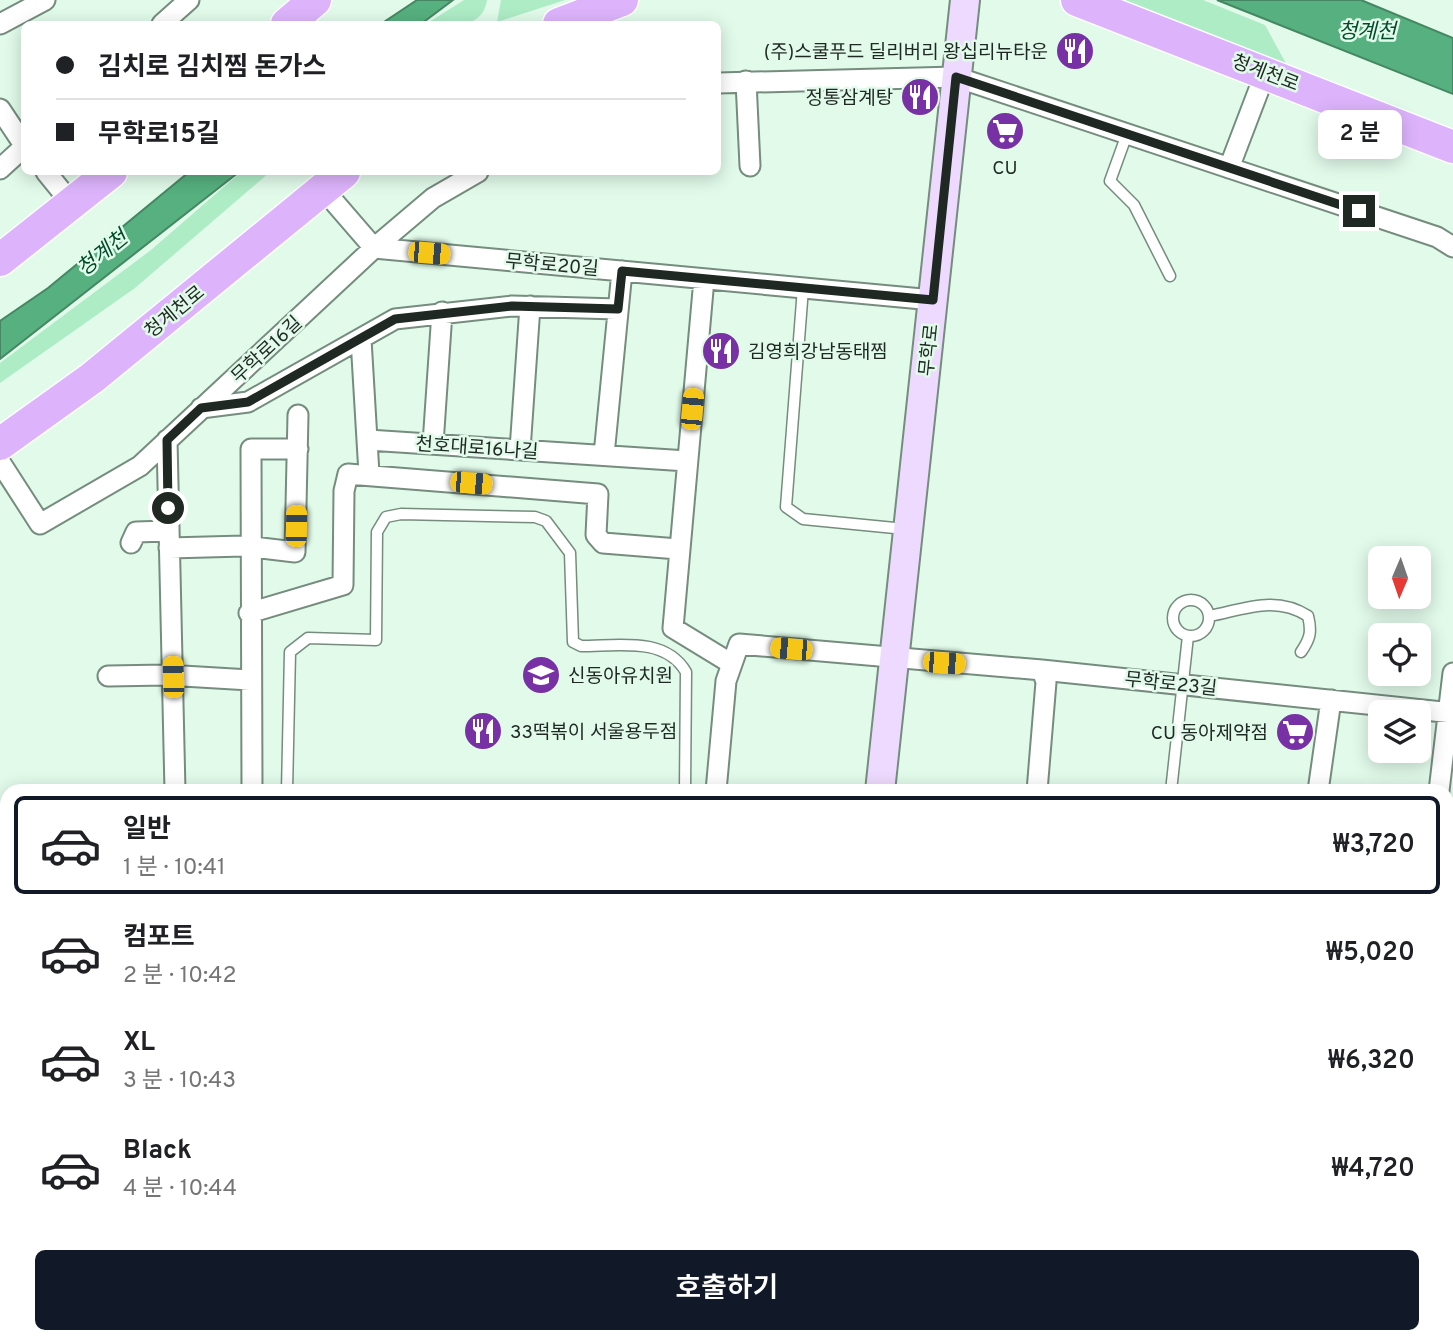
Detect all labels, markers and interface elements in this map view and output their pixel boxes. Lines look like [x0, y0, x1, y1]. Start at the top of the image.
water label: 청계천 [1338, 19, 1399, 46]
restaurant icon: (주)스쿨푸드 딜리버리 왕십리뉴타운 [1054, 30, 1096, 72]
place label: (주)스쿨푸드 딜리버리 왕십리뉴타운 [764, 41, 1048, 65]
street label: 청계천로 [1228, 50, 1302, 98]
text: 김치로 김치찜 돈가스 [98, 52, 326, 85]
restaurant icon: 정통삼계탕 [899, 76, 941, 118]
place label: 정통삼계탕 [806, 87, 894, 111]
supermarket icon: CU [984, 110, 1026, 152]
callout: 2 분 [1317, 110, 1401, 158]
text: 무학로15길 [98, 119, 220, 152]
text: 2 분 [1340, 120, 1380, 149]
place label: CU [992, 157, 1018, 181]
route end [1343, 195, 1375, 227]
water label: 청계천 [72, 224, 136, 283]
car [408, 241, 451, 265]
street label: 무학로20길 [504, 250, 600, 282]
street label: 청계천로 [141, 281, 210, 344]
street label: 무학로16길 [227, 312, 308, 389]
street label: 무학로 [915, 323, 945, 378]
restaurant icon: 김영희강남동태찜 [700, 330, 742, 372]
place label: 김영희강남동태찜 [748, 341, 888, 365]
car [680, 387, 705, 431]
street label: 천호대로16나길 [415, 433, 539, 465]
car [450, 471, 493, 495]
route start [152, 492, 184, 524]
car [286, 505, 307, 547]
north arrow [1368, 546, 1432, 609]
map controls [1368, 546, 1431, 763]
button: locate [1368, 623, 1431, 686]
car [770, 637, 813, 661]
car [923, 651, 966, 675]
school or university icon: 신동아유치원 [520, 654, 562, 696]
car [162, 656, 185, 698]
place label: 신동아유치원 [568, 665, 673, 689]
street label: 무학로23길 [1123, 668, 1218, 702]
button: layers [1368, 700, 1431, 763]
restaurant icon: 33떡볶이 서울용두점 [462, 710, 504, 752]
supermarket icon: CU 동아제약점 [1274, 711, 1316, 753]
place label: 33떡볶이 서울용두점 [510, 721, 677, 745]
place label: CU 동아제약점 [1151, 722, 1268, 746]
icon: car [39, 814, 102, 877]
text: 일반 [123, 814, 171, 847]
text: ₩3,720 [1333, 829, 1415, 862]
text: 1 분 · 10:41 [123, 854, 226, 883]
icon: car [39, 922, 102, 985]
text: 컴포트 [123, 922, 195, 955]
text: ₩5,020 [1326, 937, 1415, 970]
text: 2 분 · 10:42 [123, 962, 237, 991]
text: XL [123, 1027, 155, 1060]
icon: car [39, 1030, 102, 1093]
text: ₩6,320 [1328, 1045, 1415, 1078]
text: 3 분 · 10:43 [123, 1067, 236, 1096]
text: Black [123, 1135, 192, 1168]
icon: car [39, 1138, 102, 1201]
text: ₩4,720 [1331, 1153, 1415, 1186]
text: 4 분 · 10:44 [123, 1175, 237, 1204]
button: 호출하기 [35, 1250, 1419, 1330]

